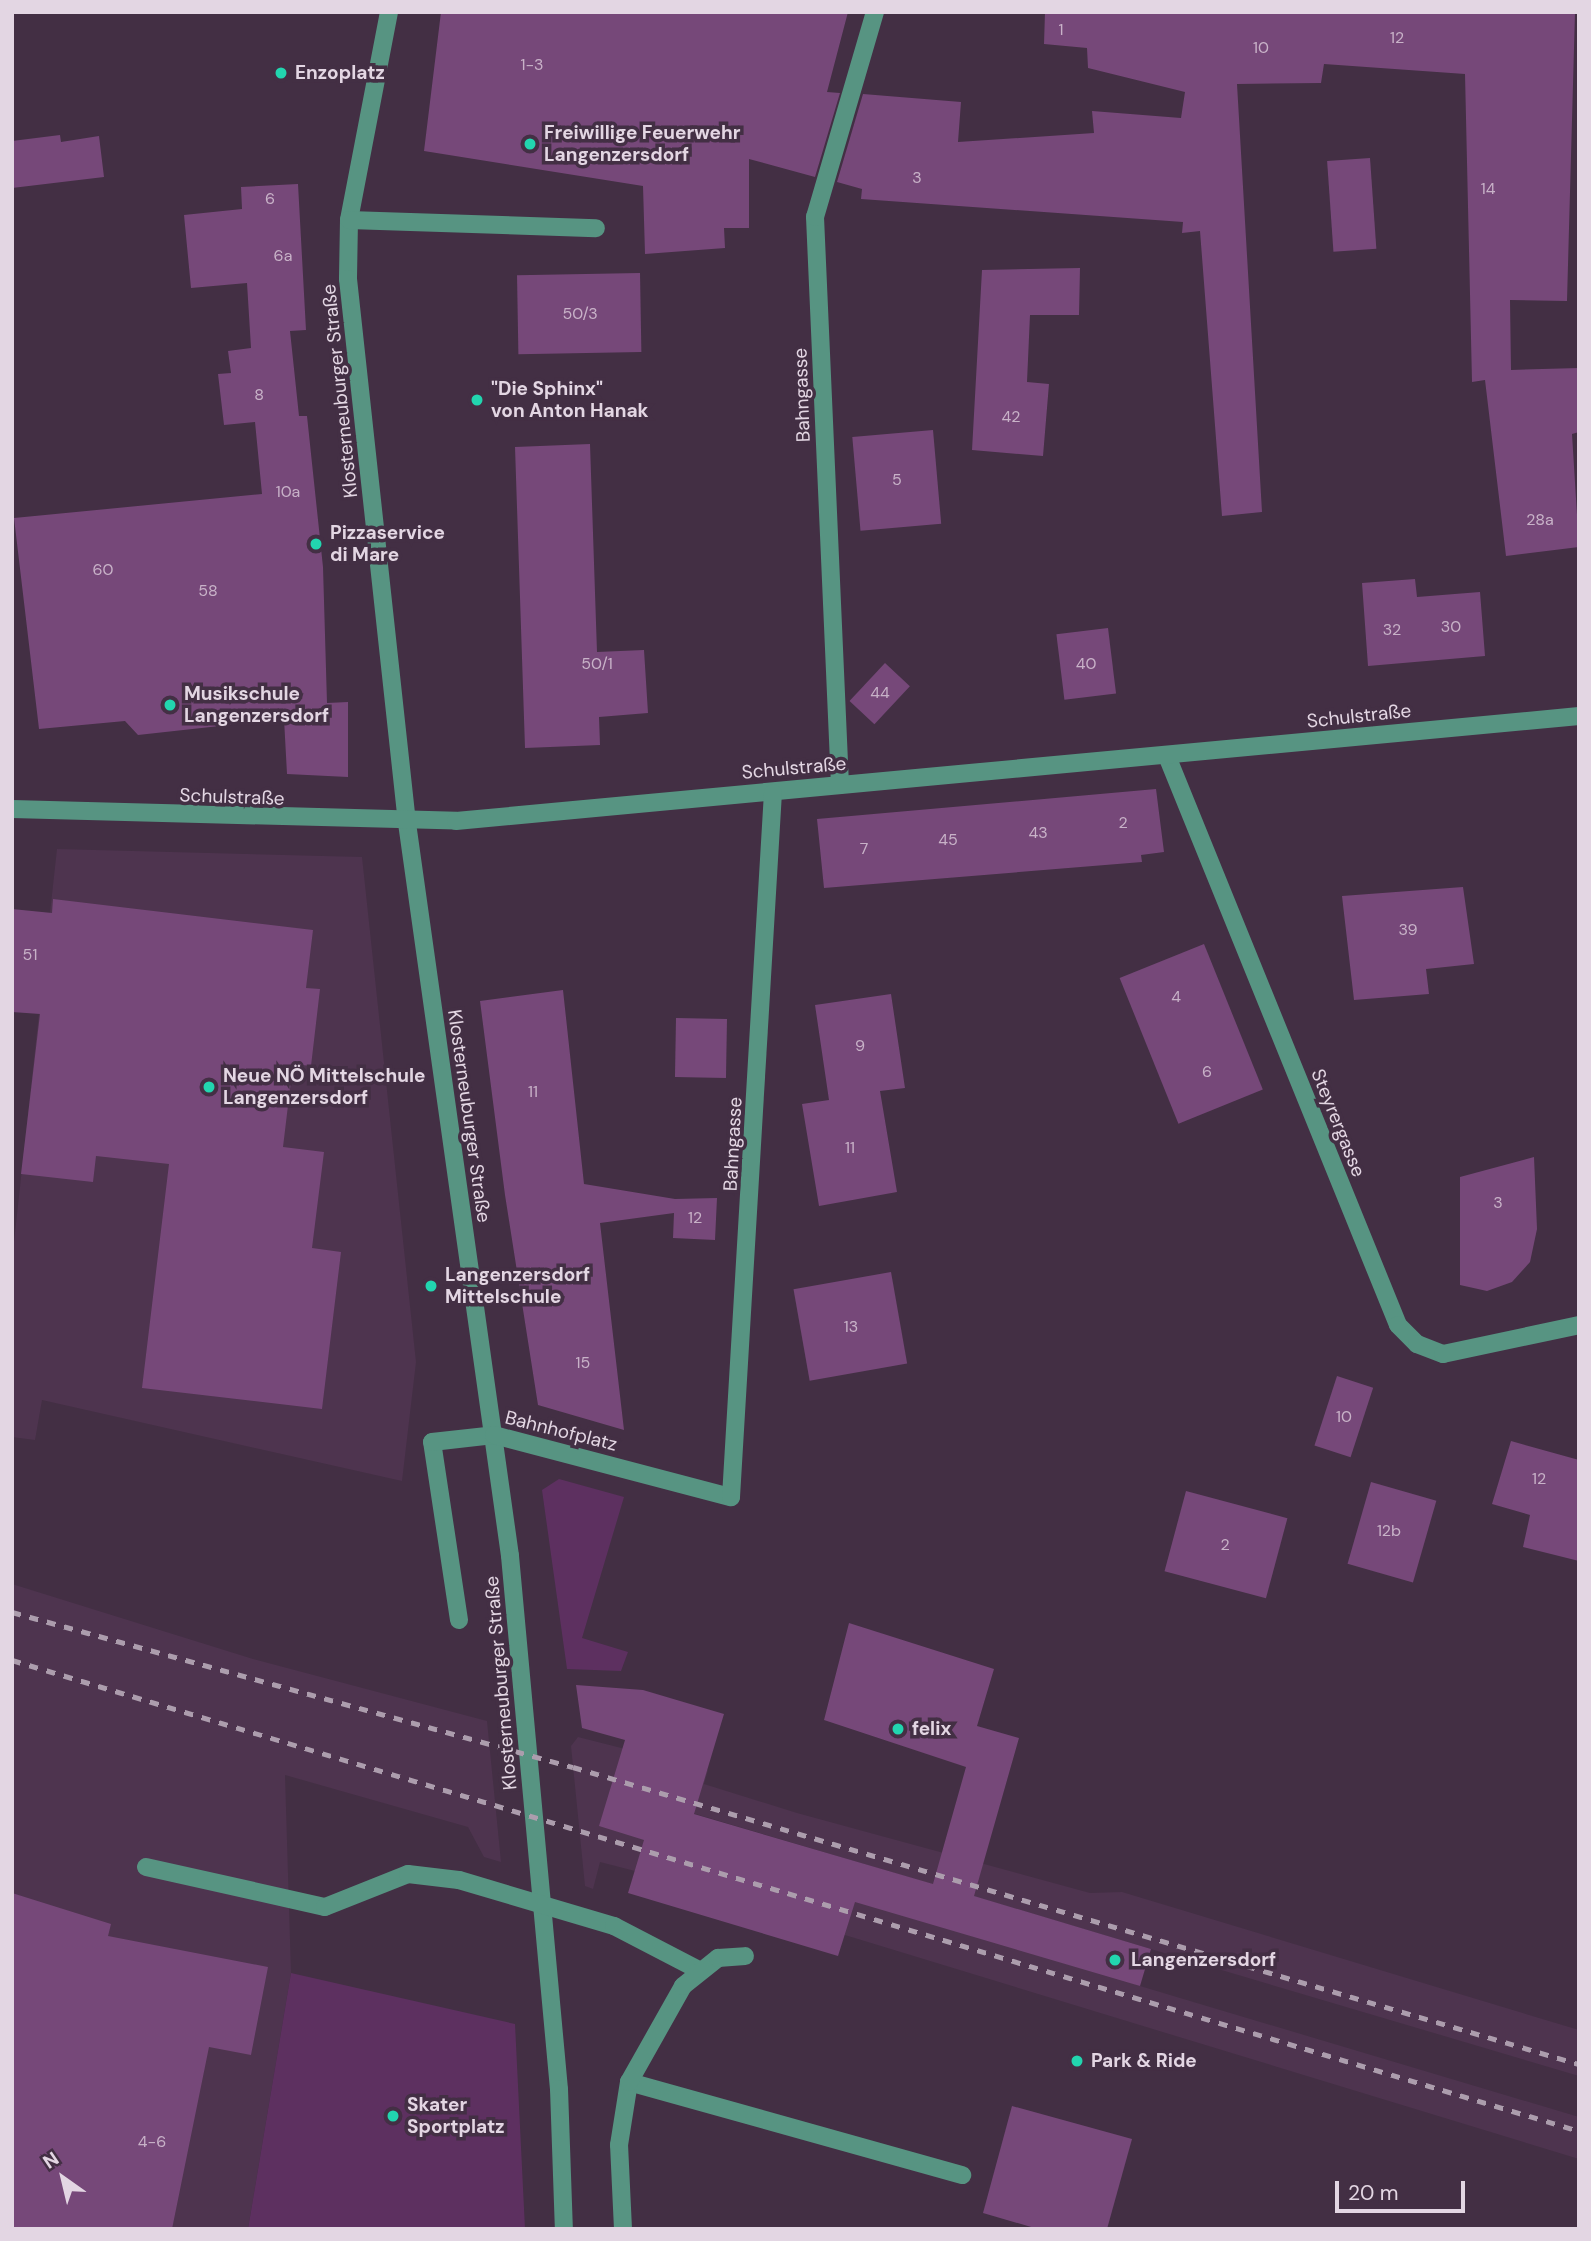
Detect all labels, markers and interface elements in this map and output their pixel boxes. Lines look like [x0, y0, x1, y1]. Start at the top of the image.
house number: 1 [1059, 20, 1063, 40]
house number: 12 [1390, 28, 1404, 48]
house number: 10 [1253, 38, 1269, 58]
house number: 1-3 [520, 55, 544, 75]
place label: Enzoplatz [295, 62, 385, 84]
marker: Enzoplatz [273, 65, 289, 81]
place label: Freiwillige Feuerwehr Langenzersdorf [544, 122, 740, 166]
marker: Freiwillige Feuerwehr Langenzersdorf [522, 136, 538, 152]
house number: 3 [912, 168, 922, 188]
house number: 14 [1481, 179, 1495, 199]
house number: 6 [265, 189, 275, 209]
house number: 6a [274, 246, 292, 266]
street label: Klosterneuburger Straße [317, 283, 363, 499]
house number: 50/3 [562, 304, 598, 324]
street label: Bahngasse [789, 347, 815, 443]
place label: "Die Sphinx" von Anton Hanak [491, 378, 649, 422]
house number: 8 [254, 385, 264, 405]
marker: "Die Sphinx" von Anton Hanak [469, 392, 485, 408]
house number: 42 [1002, 407, 1020, 427]
house number: 5 [892, 470, 902, 490]
house number: 10a [276, 482, 300, 502]
house number: 28a [1526, 510, 1554, 530]
place label: Pizzaservice di Mare [330, 522, 445, 566]
marker: Pizzaservice di Mare [308, 536, 324, 552]
house number: 60 [93, 560, 113, 580]
house number: 58 [198, 581, 218, 601]
house number: 30 [1441, 617, 1461, 637]
house number: 32 [1383, 620, 1401, 640]
house number: 50/1 [581, 654, 613, 674]
house number: 40 [1076, 654, 1096, 674]
place label: Musikschule Langenzersdorf [184, 683, 329, 727]
house number: 44 [870, 683, 890, 703]
marker: Musikschule Langenzersdorf [162, 697, 178, 713]
street label: Schulstraße [1306, 699, 1412, 733]
street label: Schulstraße [741, 752, 847, 784]
street label: Schulstraße [179, 784, 285, 810]
house number: 2 [1118, 813, 1128, 833]
house number: 43 [1028, 823, 1048, 843]
house number: 45 [938, 830, 958, 850]
house number: 7 [860, 839, 868, 859]
house number: 39 [1398, 920, 1418, 940]
house number: 51 [23, 945, 37, 965]
house number: 4 [1171, 987, 1181, 1007]
street label: Klosterneuburger Straße [443, 1008, 495, 1224]
house number: 9 [855, 1036, 865, 1056]
house number: 6 [1202, 1062, 1212, 1082]
place label: Neue NÖ Mittelschule Langenzersdorf [223, 1065, 425, 1109]
street label: Steyrergasse [1306, 1066, 1370, 1180]
marker: Neue NÖ Mittelschule Langenzersdorf [201, 1079, 217, 1095]
house number: 11 [528, 1082, 538, 1102]
street label: Bahngasse [719, 1096, 747, 1192]
house number: 11 [845, 1138, 855, 1158]
house number: 3 [1493, 1193, 1503, 1213]
house number: 12 [688, 1208, 702, 1228]
place label: Langenzersdorf Mittelschule [445, 1264, 590, 1308]
marker: Langenzersdorf Mittelschule [423, 1278, 439, 1294]
house number: 13 [844, 1317, 858, 1337]
house number: 15 [576, 1353, 590, 1373]
street label: Bahnhofplatz [503, 1406, 619, 1456]
house number: 10 [1336, 1407, 1352, 1427]
house number: 12 [1532, 1469, 1546, 1489]
house number: 12b [1377, 1521, 1401, 1541]
house number: 2 [1220, 1535, 1230, 1555]
street label: Klosterneuburger Straße [480, 1575, 522, 1791]
place label: felix [912, 1718, 951, 1740]
marker: felix [890, 1721, 906, 1737]
place label: Langenzersdorf [1131, 1949, 1276, 1971]
marker: Langenzersdorf [1105, 1950, 1125, 1970]
place label: Park & Ride [1091, 2050, 1197, 2072]
marker: Park & Ride [1069, 2053, 1085, 2069]
place label: Skater Sportplatz [407, 2094, 505, 2138]
marker: Skater Sportplatz [385, 2108, 401, 2124]
house number: 4-6 [138, 2132, 166, 2152]
north arrow [28, 2143, 98, 2213]
text: N [38, 2146, 64, 2174]
scale bar [1339, 2168, 1468, 2212]
text: 20 m [1348, 2179, 1399, 2207]

